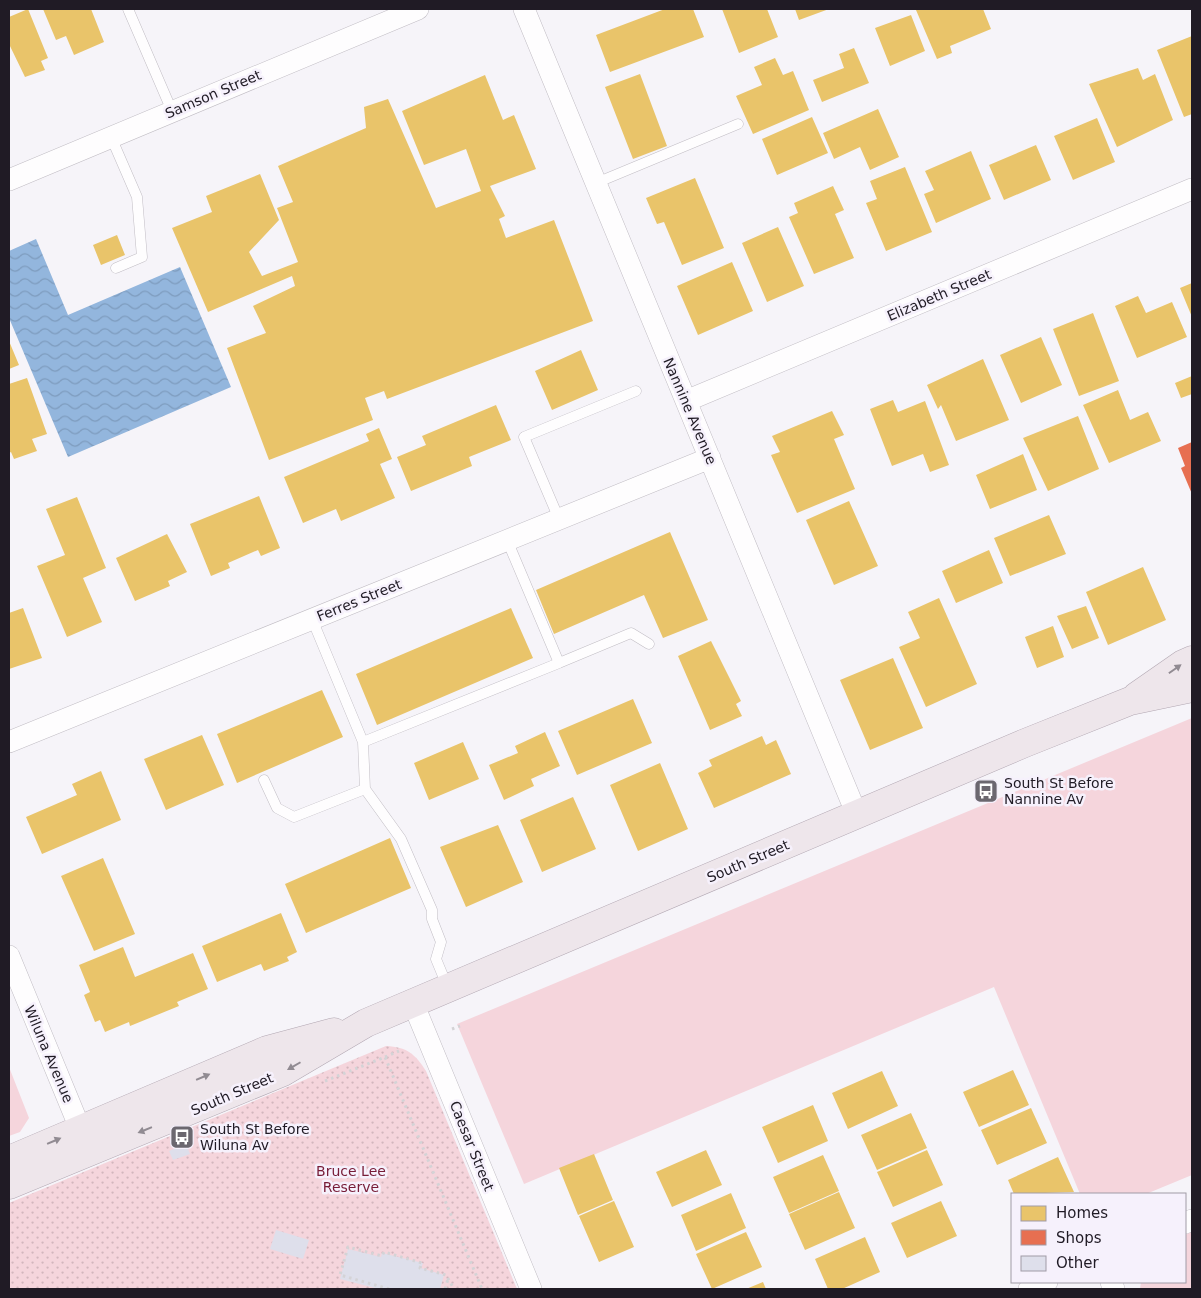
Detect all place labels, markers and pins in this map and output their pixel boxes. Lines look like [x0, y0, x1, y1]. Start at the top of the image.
place label: South St Before Nannine Av [1004, 775, 1114, 807]
bus stop icon: South St Before Nannine Av [973, 778, 999, 804]
place label: South St Before Wiluna Av [200, 1121, 310, 1153]
bus stop icon: South St Before Wiluna Av [169, 1124, 195, 1150]

